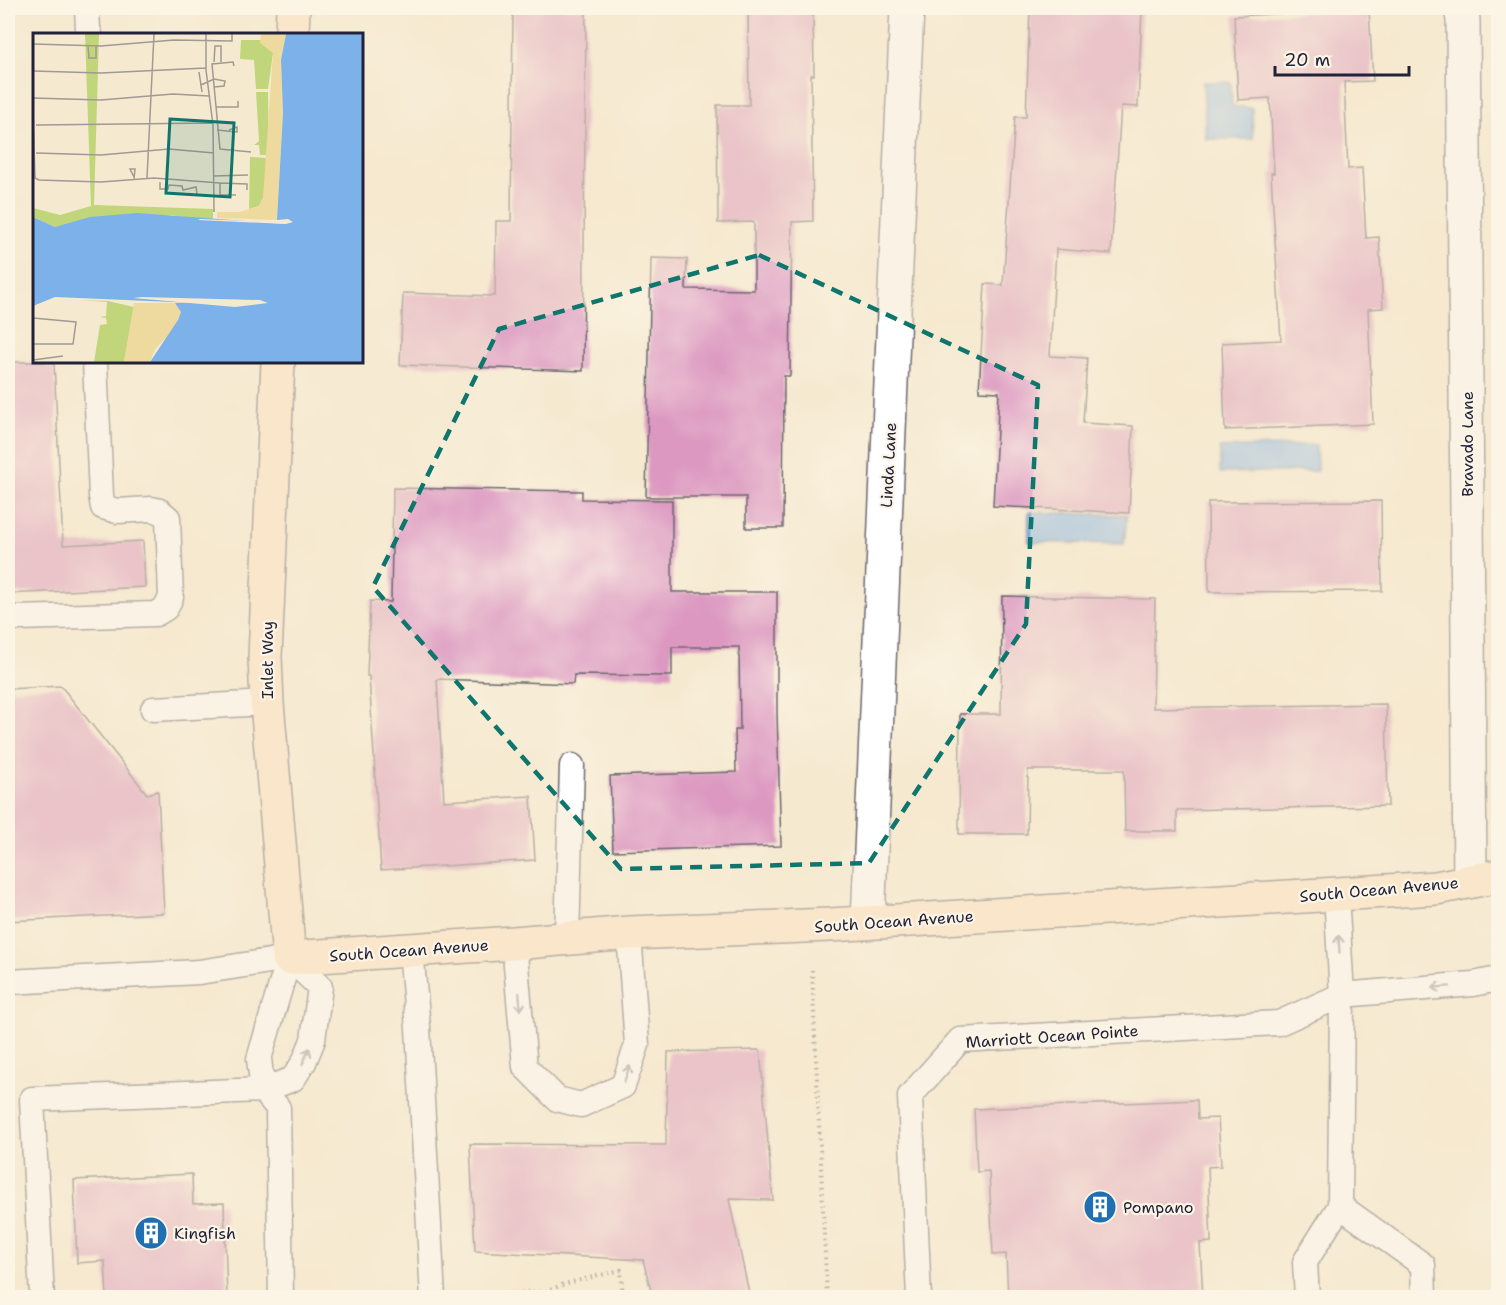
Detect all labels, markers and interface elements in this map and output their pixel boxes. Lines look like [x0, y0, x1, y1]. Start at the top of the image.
inset map [33, 33, 363, 363]
scale bar [1275, 39, 1408, 77]
text: 20 m [1284, 48, 1330, 72]
street label: Bravado Lane [1457, 391, 1478, 497]
street label: Linda Lane [876, 422, 901, 508]
street label: Inlet Way [257, 621, 278, 699]
street label: South Ocean Avenue [1299, 872, 1459, 907]
street label: South Ocean Avenue [814, 905, 974, 938]
street label: South Ocean Avenue [329, 934, 489, 967]
one-way arrow [1334, 935, 1345, 955]
one-way arrow [1431, 982, 1451, 993]
one-way arrow [515, 991, 526, 1011]
street label: Marriott Ocean Pointe [965, 1020, 1139, 1053]
one-way arrow [301, 1048, 312, 1066]
one-way arrow [623, 1065, 634, 1083]
building icon: Pompano [1082, 1189, 1118, 1225]
place label: Pompano [1123, 1197, 1194, 1218]
building icon: Kingfish [133, 1215, 169, 1251]
place label: Kingfish [174, 1223, 236, 1244]

